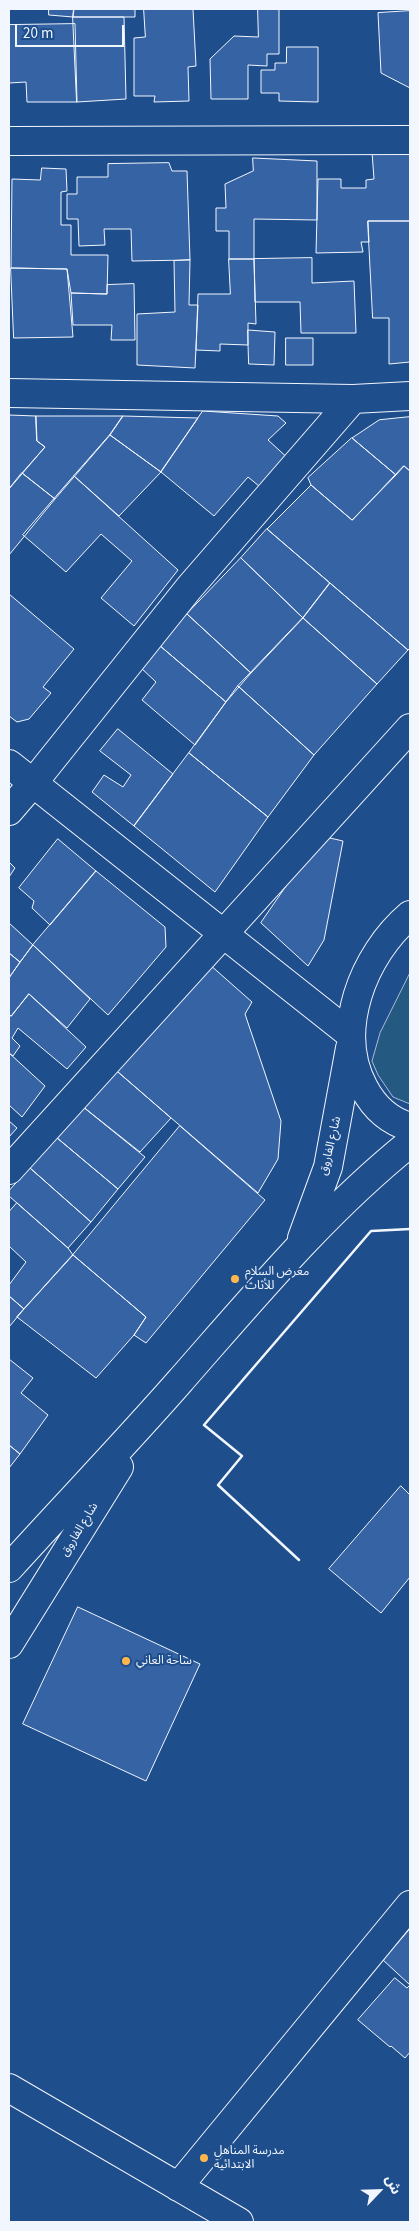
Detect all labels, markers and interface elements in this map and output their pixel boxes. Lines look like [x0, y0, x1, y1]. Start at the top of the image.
scale bar [18, 15, 126, 47]
text: 20 m [23, 23, 53, 44]
street label: شارع الفاروق [317, 1115, 345, 1177]
place label: معرض السلام للأثاث [245, 1265, 309, 1293]
marker: معرض السلام للأثاث [229, 1273, 241, 1285]
street label: شارع الفاروق [58, 1500, 102, 1560]
place label: ساحة العاني [136, 1654, 192, 1668]
marker: ساحة العاني [120, 1655, 132, 1667]
place label: مدرسة المناهل الابتدائية [214, 2144, 285, 2172]
marker: مدرسة المناهل الابتدائية [198, 2152, 210, 2164]
north arrow [354, 2166, 404, 2216]
text: ش [380, 2172, 406, 2198]

